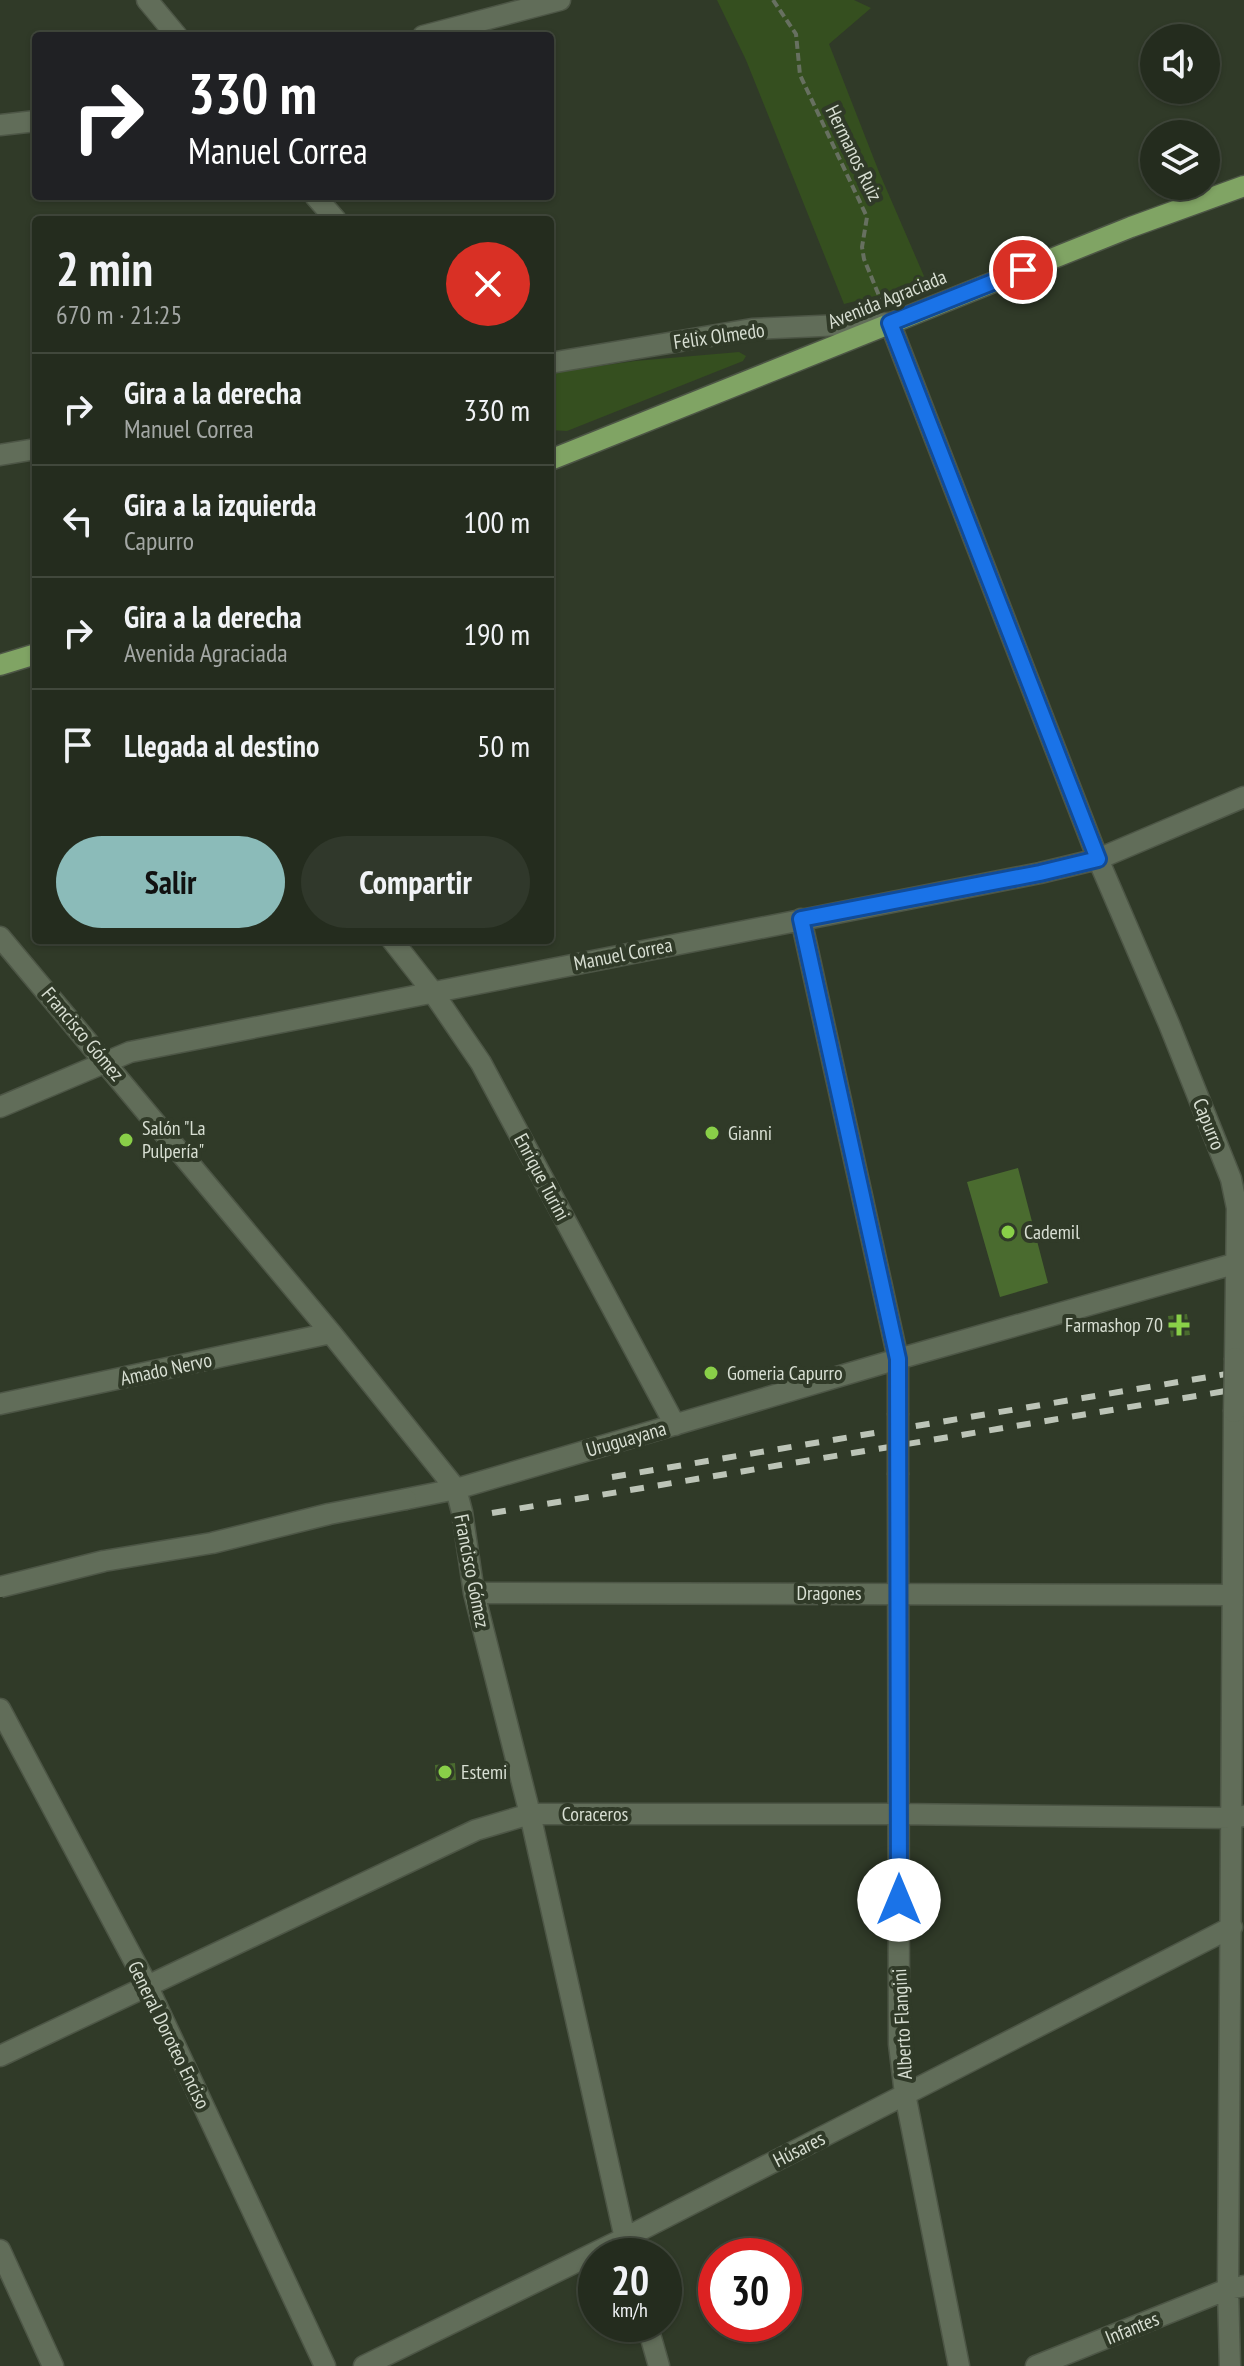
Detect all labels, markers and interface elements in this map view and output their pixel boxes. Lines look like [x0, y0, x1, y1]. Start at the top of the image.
map controls [1140, 24, 1220, 200]
button: sound [1140, 24, 1220, 104]
text: 330 m [188, 57, 317, 129]
icon: right [56, 64, 160, 168]
street label: Hermanos Ruiz [820, 101, 888, 205]
button: layers [1140, 120, 1220, 200]
text: Manuel Correa [188, 127, 368, 174]
pin [989, 236, 1057, 304]
text: 2 min [56, 237, 153, 299]
button: close [446, 242, 530, 326]
icon: arrive [1001, 248, 1045, 292]
street label: Avenida Agraciada [824, 263, 950, 335]
text: 670 m · 21:25 [56, 298, 182, 331]
street label: Félix Olmedo [672, 317, 766, 355]
text: Gira a la derecha [124, 373, 302, 412]
icon: right [56, 387, 100, 431]
text: 330 m [464, 390, 530, 429]
text: Manuel Correa [124, 412, 254, 445]
text: Gira a la izquierda [124, 485, 316, 524]
icon: left [56, 499, 100, 543]
text: 100 m [464, 502, 530, 541]
text: Capurro [124, 524, 194, 557]
text: Gira a la derecha [124, 597, 302, 636]
icon: right [56, 611, 100, 655]
text: 190 m [464, 614, 530, 653]
text: Avenida Agraciada [124, 636, 288, 669]
icon: arrive [56, 723, 100, 767]
text: Llegada al destino [124, 726, 319, 765]
text: 50 m [477, 726, 530, 765]
button: Salir [56, 836, 285, 928]
button: Compartir [301, 836, 530, 928]
street label: Manuel Correa [572, 932, 674, 976]
street label: Francisco Gómez [36, 982, 130, 1086]
street label: Capurro [1187, 1094, 1231, 1154]
place label: Salón "La Pulpería" [142, 1115, 205, 1164]
place label: Gianni [728, 1120, 772, 1146]
marker: Gianni [703, 1124, 721, 1142]
street label: Enrique Turini [508, 1129, 576, 1225]
marker: Salón "La Pulpería" [117, 1131, 135, 1149]
place label: Cademil [1024, 1219, 1080, 1245]
marker: Cademil [999, 1223, 1017, 1241]
place label: Farmashop 70 [1065, 1312, 1163, 1338]
marker: Farmashop 70 [1170, 1316, 1188, 1334]
street label: Amado Nervo [118, 1347, 214, 1391]
place label: Gomeria Capurro [727, 1360, 843, 1386]
marker: Gomeria Capurro [702, 1364, 720, 1382]
street label: Uruguayana [583, 1415, 669, 1463]
street label: Francisco Gómez [448, 1512, 496, 1630]
street label: Dragones [796, 1580, 862, 1606]
place label: Estemi [461, 1759, 507, 1785]
marker: Estemi [436, 1763, 454, 1781]
street label: Coraceros [562, 1801, 629, 1827]
position arrow [857, 1858, 941, 1942]
street label: General Doroteo Enciso [122, 1957, 216, 2113]
street label: Alberto Flangini [886, 1968, 918, 2080]
street label: Húsares [769, 2125, 829, 2173]
speed limit sign: 30 [698, 2238, 802, 2342]
text: 20 [611, 2254, 649, 2306]
text: km/h [612, 2297, 648, 2323]
street label: Infantes [1101, 2305, 1163, 2350]

